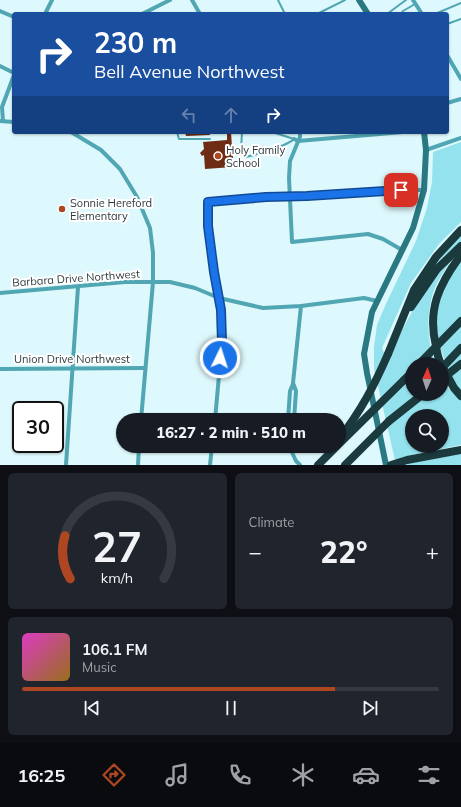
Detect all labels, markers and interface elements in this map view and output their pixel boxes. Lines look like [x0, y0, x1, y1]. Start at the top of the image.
text: 230 m [94, 25, 177, 60]
icon: right [28, 28, 80, 80]
text: Bell Avenue Northwest [94, 60, 285, 83]
icon: left [178, 104, 200, 126]
icon: ahead [220, 104, 242, 126]
icon: right [262, 104, 284, 126]
place label: Holy Family School [226, 143, 285, 170]
marker: Holy Family School [213, 151, 223, 161]
pin [384, 173, 418, 207]
icon: arrive [390, 179, 412, 201]
place label: Sonnie Hereford Elementary [70, 196, 152, 223]
marker: Sonnie Hereford Elementary [57, 204, 67, 214]
street label: Barbara Drive Northwest [12, 267, 140, 289]
position arrow [199, 337, 241, 379]
street label: Union Drive Northwest [14, 352, 130, 366]
north arrow [405, 357, 449, 401]
map controls [405, 357, 449, 453]
speed limit sign: 30 [12, 401, 64, 453]
button: search [405, 409, 449, 453]
text: 16:27 · 2 min · 510 m [156, 423, 306, 442]
text: Climate [249, 514, 294, 530]
text: 27 [92, 520, 142, 572]
text: 22° [320, 533, 368, 571]
text: − [249, 538, 262, 566]
text: + [426, 538, 439, 566]
text: km/h [101, 569, 133, 587]
text: 106.1 FM [82, 640, 147, 659]
text: Music [82, 659, 117, 675]
icon: previous [81, 697, 103, 719]
icon: pause [220, 697, 242, 719]
icon: next [359, 697, 381, 719]
icon: directions [100, 761, 128, 789]
icon: music [163, 761, 191, 789]
icon: phone [226, 761, 254, 789]
icon: climate [289, 761, 317, 789]
icon: car [352, 761, 380, 789]
icon: filters [415, 761, 443, 789]
text: 16:25 [18, 764, 65, 787]

